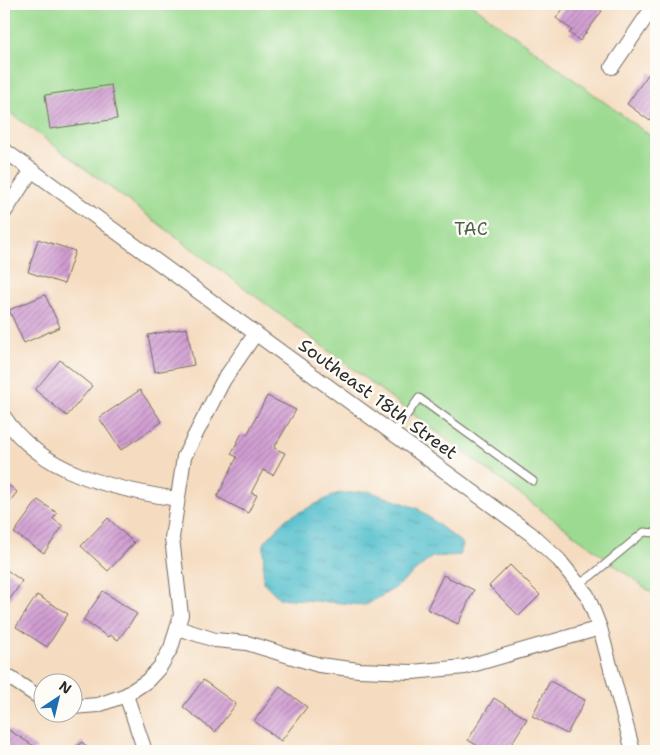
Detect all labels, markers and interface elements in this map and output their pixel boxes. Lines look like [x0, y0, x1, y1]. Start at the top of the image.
park label: TAC [454, 217, 488, 241]
street label: Southeast 18th Street [294, 333, 462, 465]
north arrow [32, 672, 82, 722]
text: N [56, 677, 75, 698]

